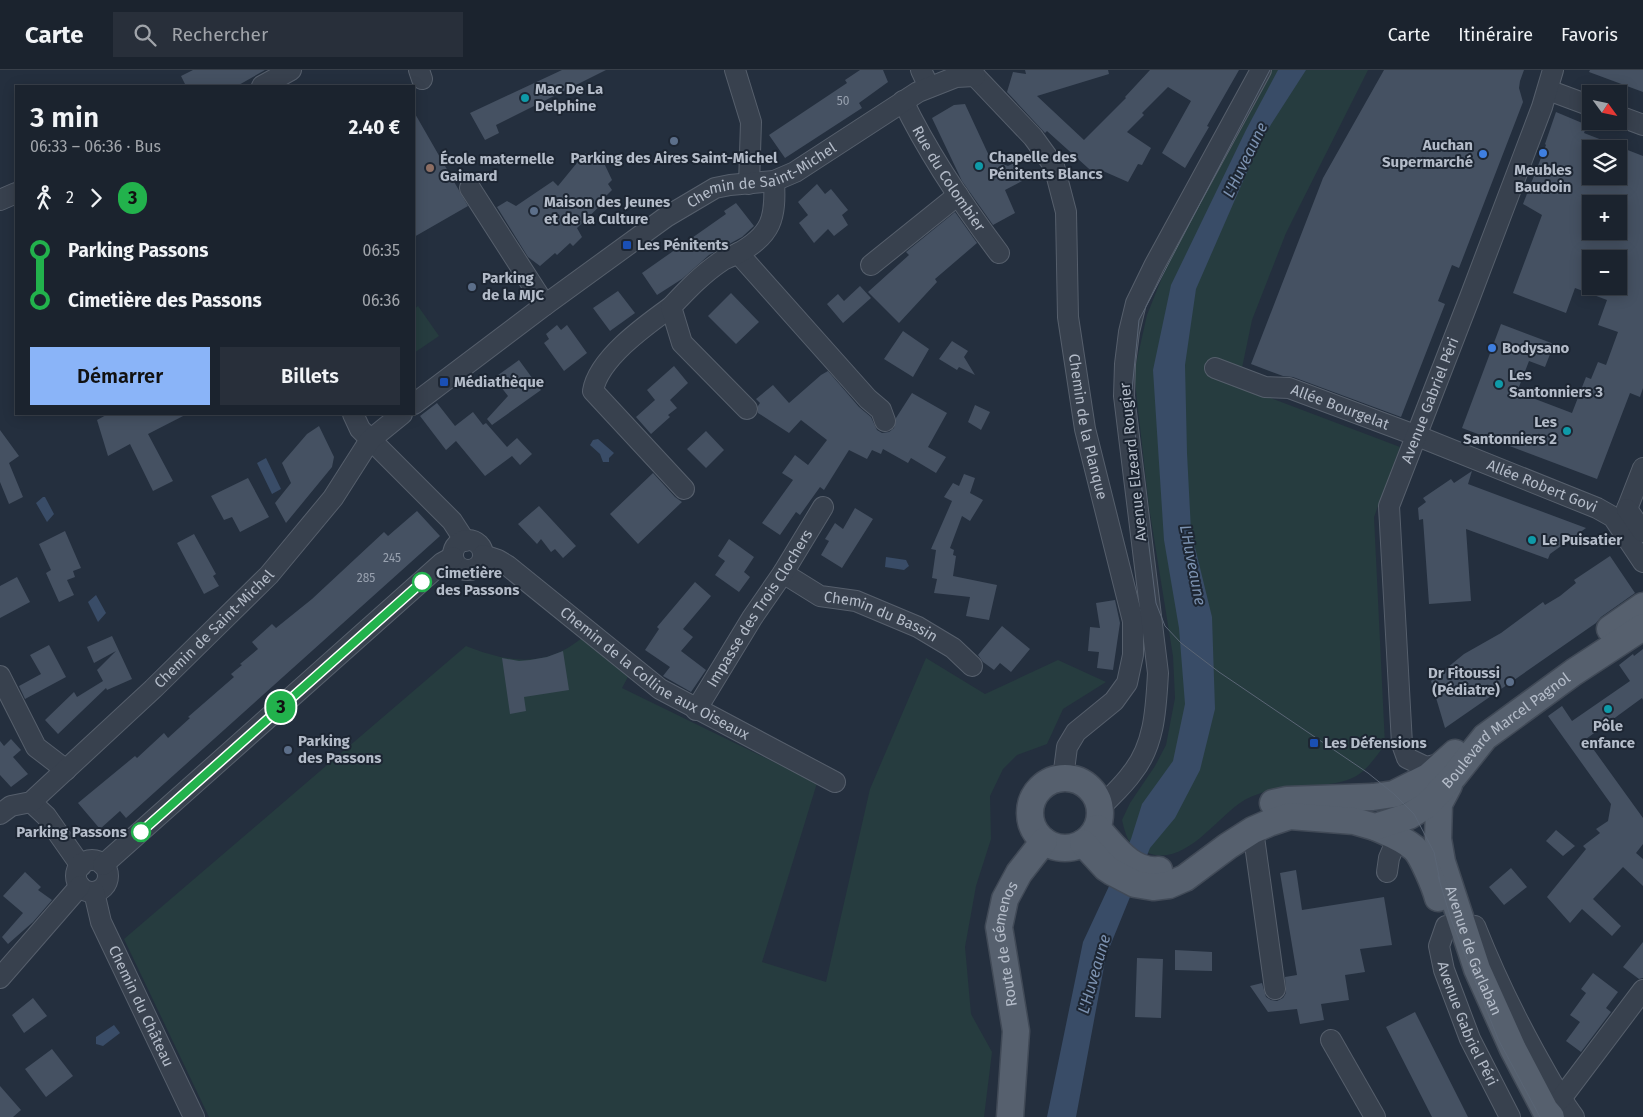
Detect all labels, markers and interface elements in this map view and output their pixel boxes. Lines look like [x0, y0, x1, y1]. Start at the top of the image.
search box [113, 12, 463, 57]
text: Carte [25, 21, 83, 49]
icon: search [131, 21, 159, 49]
text: Rechercher [171, 23, 268, 46]
text: Carte [1388, 24, 1430, 46]
text: Itinéraire [1458, 24, 1533, 46]
text: Favoris [1561, 24, 1618, 46]
place label: Mac De La Delphine [535, 80, 603, 115]
north arrow [1582, 85, 1628, 130]
map controls [1582, 85, 1627, 295]
marker: Mac De La Delphine [519, 92, 531, 104]
house number: 50 [837, 94, 850, 108]
text: 3 min [30, 101, 99, 134]
text: 2.40 € [348, 116, 400, 139]
water label: L'Huveaune [1219, 119, 1271, 201]
street label: Rue du Colombier [908, 123, 989, 235]
marker: Parking des Aires Saint-Michel [668, 135, 680, 147]
place label: Auchan Supermarché [1382, 136, 1473, 171]
text: 06:33 – 06:36 · Bus [30, 137, 161, 156]
street label: Chemin de Saint-Michel [684, 138, 840, 212]
button: layers [1582, 140, 1627, 185]
marker: Meubles Baudoin [1537, 147, 1549, 159]
place label: Chapelle des Pénitents Blancs [989, 148, 1103, 183]
marker: Auchan Supermarché [1477, 148, 1489, 160]
place label: Parking des Aires Saint-Michel [571, 149, 778, 167]
place label: École maternelle Gaimard [440, 150, 554, 185]
marker: Chapelle des Pénitents Blancs [973, 160, 985, 172]
place label: Meubles Baudoin [1514, 161, 1572, 196]
marker: École maternelle Gaimard [424, 162, 436, 174]
icon: walk [30, 184, 58, 212]
icon: forward [82, 184, 110, 212]
text: 3 [128, 187, 137, 209]
text: 2 [66, 188, 74, 207]
place label: Maison des Jeunes et de la Culture [544, 193, 670, 228]
button: + [1582, 195, 1627, 240]
marker: Maison des Jeunes et de la Culture [528, 205, 540, 217]
place label: Les Pénitents [637, 236, 729, 254]
text: Parking Passons [68, 239, 208, 262]
marker: Les Pénitents [621, 239, 633, 251]
text: 06:35 [363, 241, 400, 260]
button: − [1582, 250, 1627, 295]
place label: Parking de la MJC [482, 269, 544, 304]
marker: Parking de la MJC [466, 281, 478, 293]
text: Cimetière des Passons [68, 289, 262, 312]
text: 06:36 [362, 291, 400, 310]
street label: Avenue Gabriel Péri [1397, 335, 1462, 466]
place label: Bodysano [1502, 339, 1570, 357]
marker: Bodysano [1486, 342, 1498, 354]
button: Démarrer [30, 347, 210, 405]
button: Billets [220, 347, 400, 405]
street label: Chemin de la Planque [1065, 352, 1111, 501]
place label: Les Santonniers 3 [1509, 366, 1603, 401]
place label: Médiathèque [454, 373, 544, 391]
marker: Médiathèque [438, 376, 450, 388]
marker: Les Santonniers 3 [1493, 378, 1505, 390]
street label: Allée Bourgelat [1288, 381, 1392, 434]
street label: Avenue Elzeard Rougier [1116, 382, 1150, 542]
place label: Les Santonniers 2 [1463, 413, 1557, 448]
marker: Les Santonniers 2 [1561, 425, 1573, 437]
street label: Allée Robert Govi [1484, 456, 1600, 516]
water label: L'Huveaune [1176, 523, 1210, 607]
street label: Impasse des Trois Clochers [703, 526, 816, 690]
place label: Le Puisatier [1542, 531, 1623, 549]
marker: Le Puisatier [1526, 534, 1538, 546]
house number: 245 [383, 551, 401, 565]
place label: Cimetière des Passons [436, 564, 519, 599]
street label: Chemin de Saint-Michel [150, 566, 279, 692]
house number: 285 [357, 571, 375, 585]
marker: Cimetière des Passons [412, 572, 432, 592]
street label: Chemin du Bassin [823, 588, 941, 646]
street label: Chemin de la Colline aux Oiseaux [557, 603, 753, 744]
place label: Dr Fitoussi (Pédiatre) [1428, 664, 1500, 699]
street label: Boulevard Marcel Pagnol [1438, 668, 1574, 792]
marker: Dr Fitoussi (Pédiatre) [1504, 676, 1516, 688]
line badge: 3 [265, 691, 297, 723]
text: 3 [276, 696, 286, 718]
marker: Pôle enfance [1602, 703, 1614, 715]
place label: Pôle enfance [1581, 717, 1635, 752]
place label: Parking des Passons [298, 732, 381, 767]
place label: Les Défensions [1324, 734, 1427, 752]
marker: Les Défensions [1308, 737, 1320, 749]
marker: Parking des Passons [282, 744, 294, 756]
marker: Parking Passons [131, 822, 151, 842]
place label: Parking Passons [16, 823, 127, 841]
street label: Route de Gémenos [990, 878, 1022, 1008]
street label: Avenue de Garlaban [1441, 884, 1506, 1018]
water label: L'Huveaune [1074, 932, 1114, 1016]
street label: Chemin du Château [105, 943, 178, 1070]
street label: Avenue Gabriel Péri [1433, 960, 1501, 1089]

